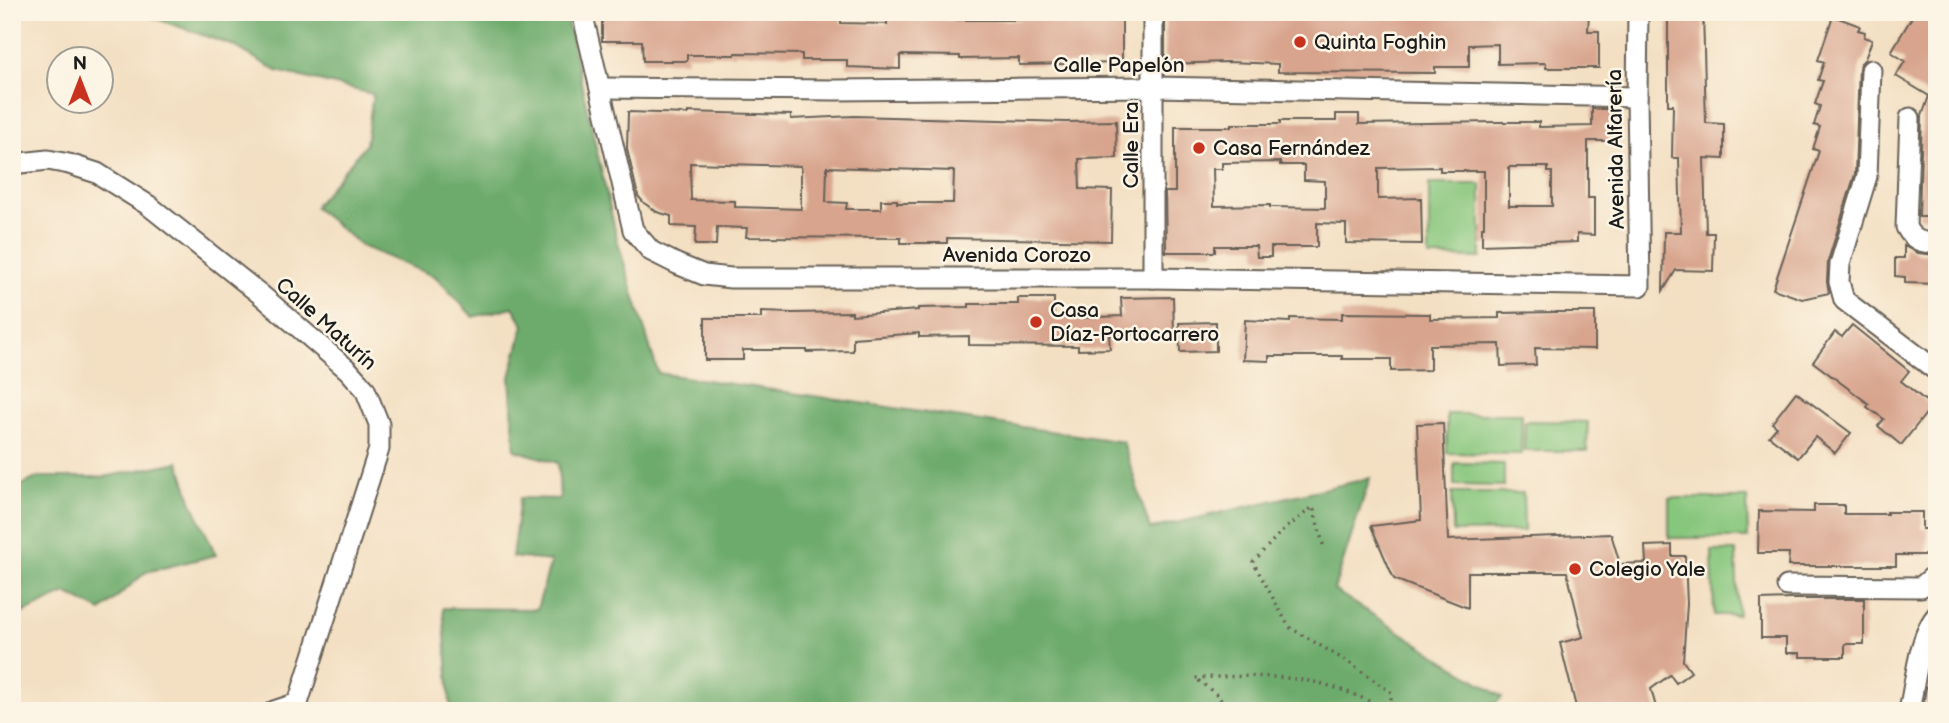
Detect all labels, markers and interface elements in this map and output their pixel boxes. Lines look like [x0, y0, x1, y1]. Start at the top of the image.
place label: Quinta Foghin [1314, 30, 1446, 55]
marker: Quinta Foghin [1292, 34, 1308, 50]
north arrow [46, 46, 116, 116]
text: N [73, 53, 87, 76]
street label: Calle Papelón [1053, 53, 1185, 78]
street label: Avenida Alfarería [1602, 69, 1630, 229]
street label: Calle Era [1119, 101, 1144, 189]
place label: Casa Fernández [1213, 136, 1371, 161]
marker: Casa Fernández [1191, 140, 1207, 156]
street label: Avenida Corozo [943, 243, 1091, 268]
street label: Calle Maturín [271, 272, 381, 376]
place label: Casa Díaz-Portocarrero [1050, 298, 1219, 347]
marker: Casa Díaz-Portocarrero [1028, 314, 1044, 330]
place label: Colegio Yale [1589, 557, 1706, 582]
marker: Colegio Yale [1567, 561, 1583, 577]

